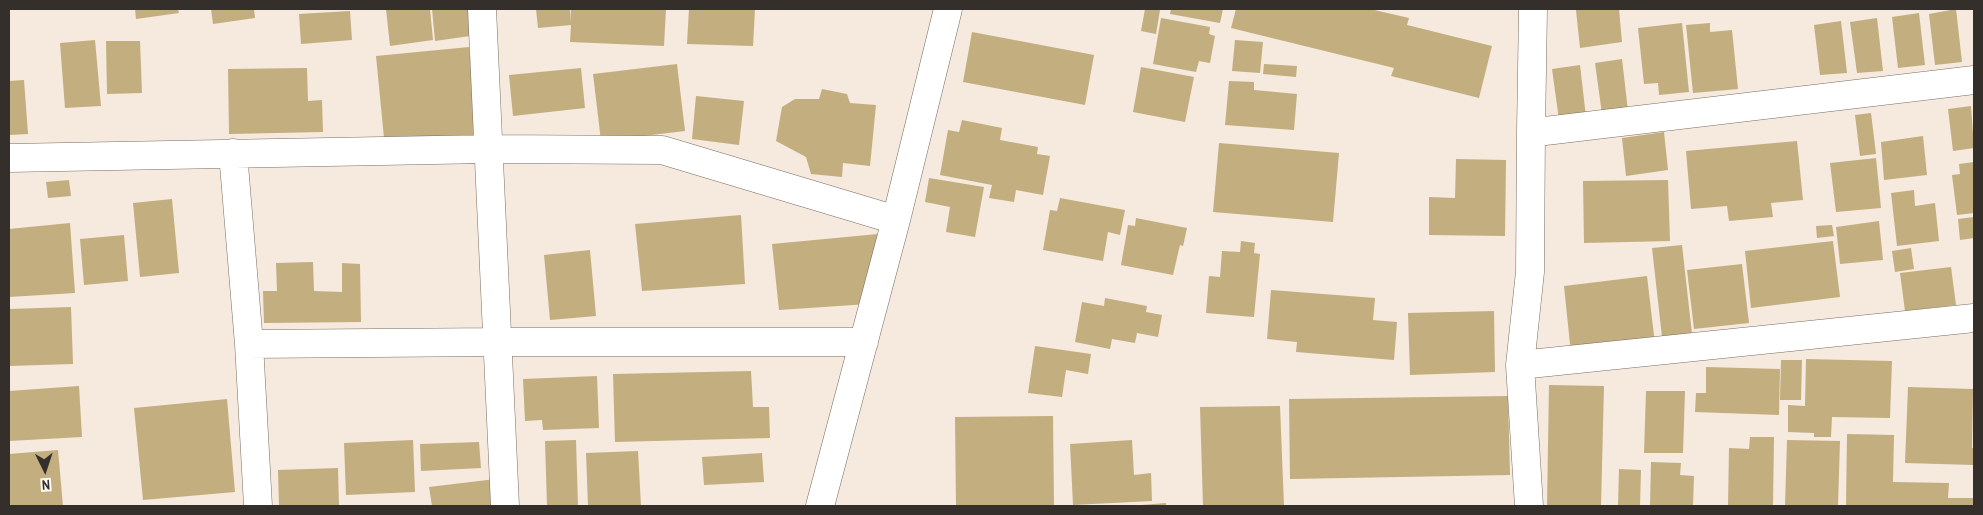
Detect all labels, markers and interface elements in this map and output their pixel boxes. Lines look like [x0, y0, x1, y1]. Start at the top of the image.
north arrow [20, 445, 70, 495]
text: N [41, 476, 51, 494]

